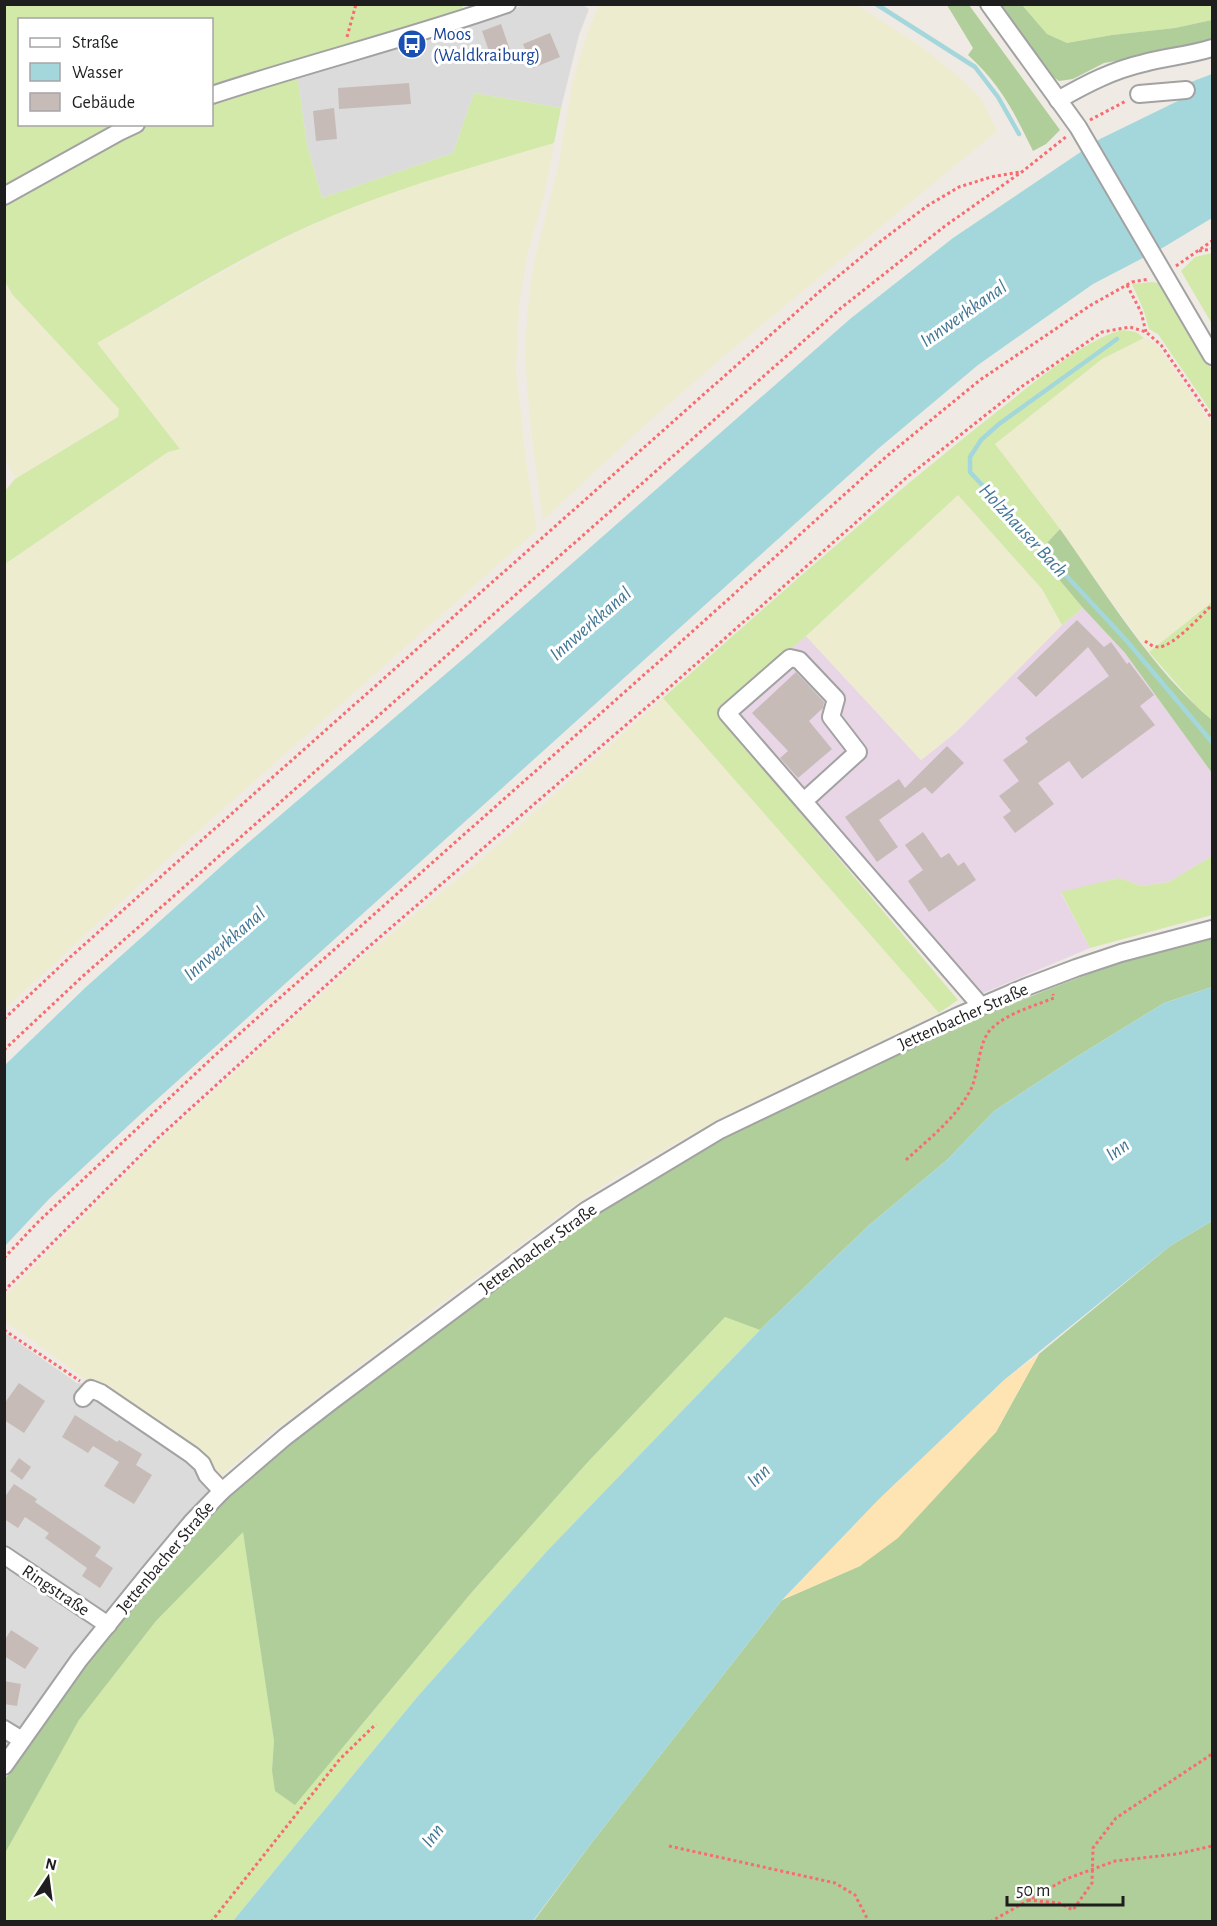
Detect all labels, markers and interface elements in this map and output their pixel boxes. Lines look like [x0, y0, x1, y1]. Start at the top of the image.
legend [18, 18, 213, 126]
place label: Moos (Waldkraiburg) [433, 26, 540, 65]
bus stop icon: Moos (Waldkraiburg) [396, 28, 428, 60]
text: Straße [72, 34, 118, 52]
text: Wasser [72, 64, 123, 82]
text: Gebäude [72, 94, 135, 112]
water label: Innwerkkanal [917, 277, 1011, 351]
water label: Holzhauser Bach [975, 480, 1071, 581]
water label: Innwerkkanal [546, 583, 635, 664]
water label: Innwerkkanal [180, 903, 269, 984]
street label: Jettenbacher Straße [896, 980, 1031, 1054]
water label: Inn [1102, 1135, 1133, 1165]
street label: Jettenbacher Straße [477, 1200, 600, 1297]
water label: Inn [743, 1460, 774, 1491]
street label: Jettenbacher Straße [114, 1498, 218, 1617]
street label: Ringstraße [18, 1562, 92, 1620]
water label: Inn [418, 1820, 448, 1851]
north arrow [18, 1848, 78, 1908]
text: N [44, 1855, 58, 1873]
scale bar [1007, 1869, 1122, 1907]
text: 50 m [1016, 1882, 1050, 1900]

